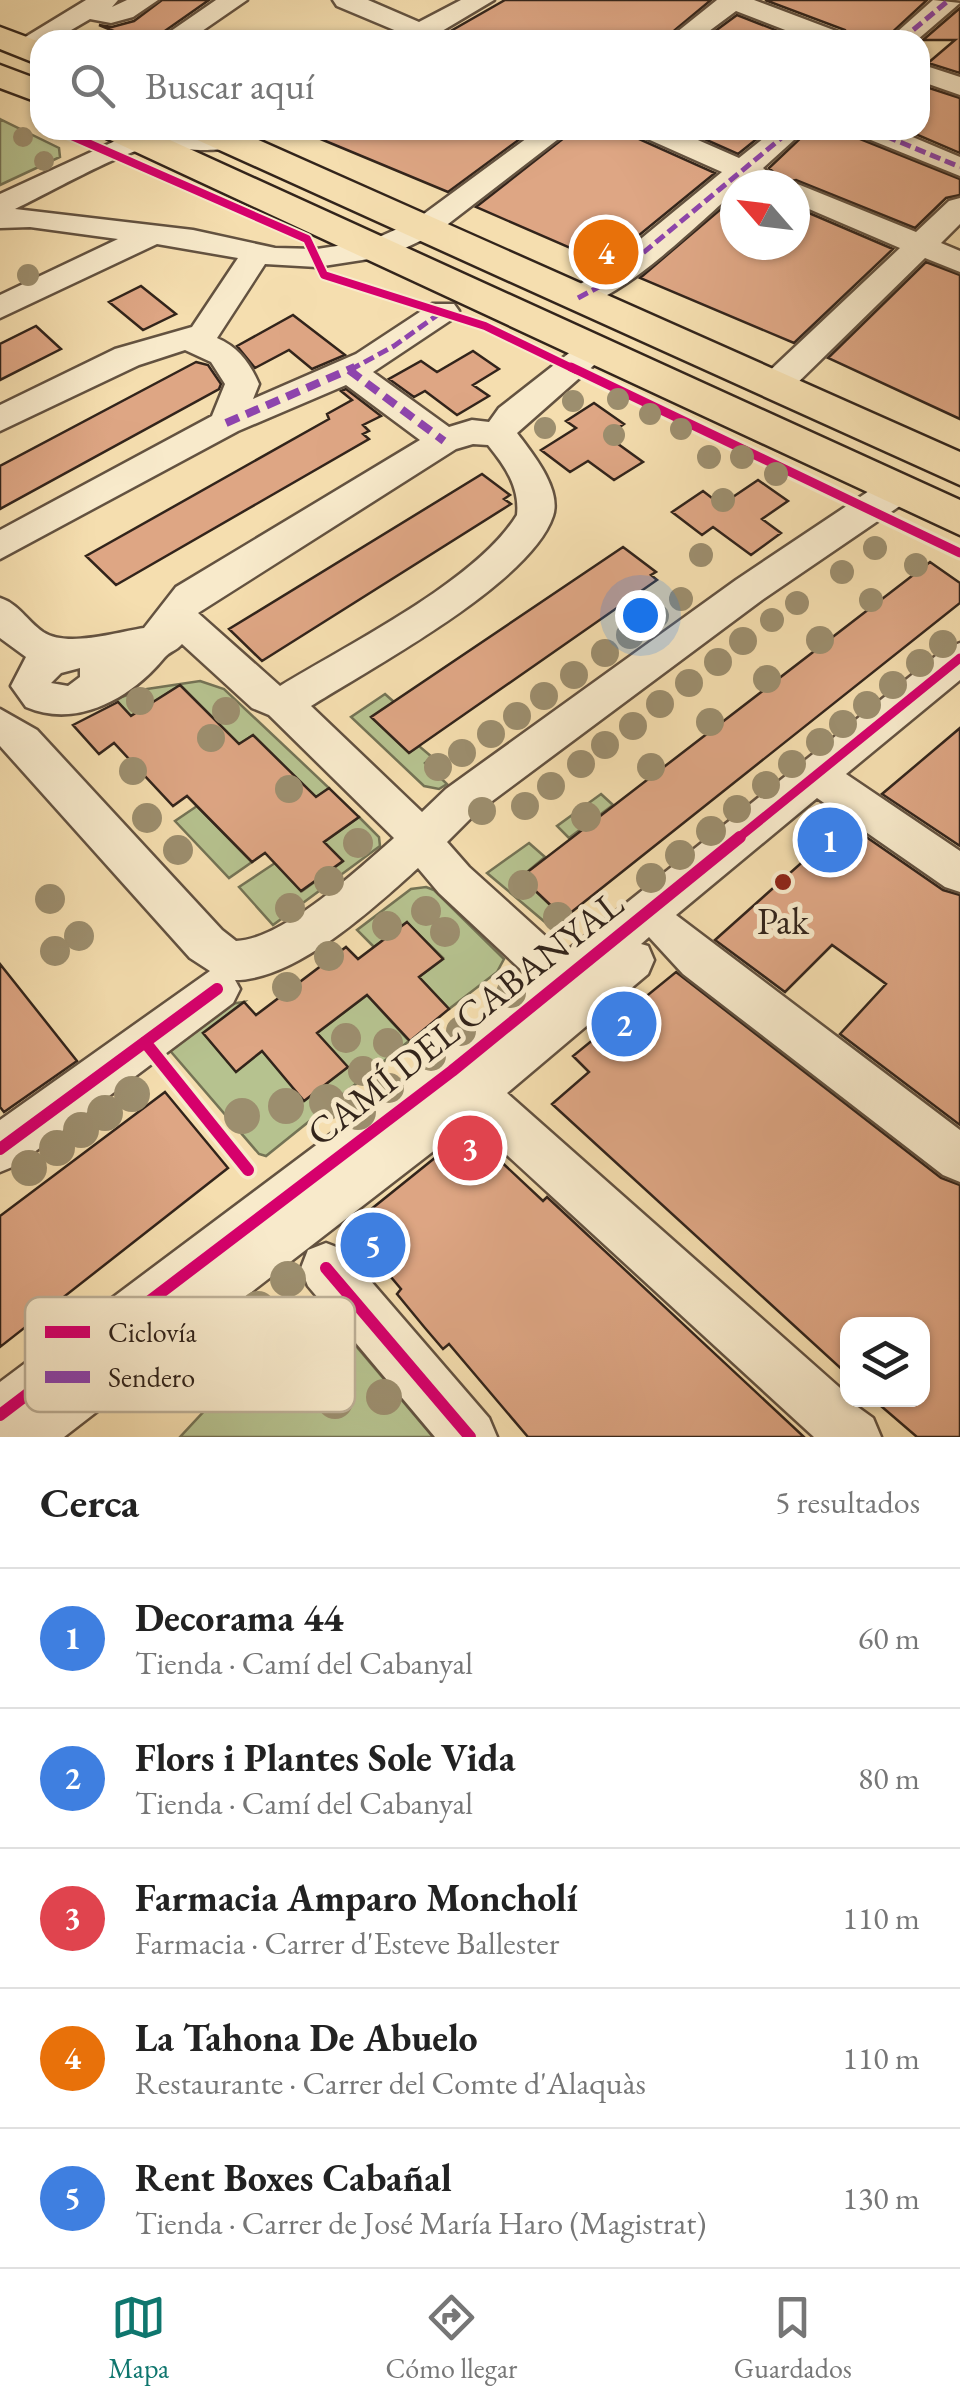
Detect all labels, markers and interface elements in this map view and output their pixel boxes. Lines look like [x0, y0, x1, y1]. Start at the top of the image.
search box [30, 30, 930, 140]
icon: search [65, 58, 120, 113]
text: Buscar aquí [145, 61, 314, 110]
north arrow [720, 170, 810, 260]
pin: 4 [574, 214, 638, 290]
your location [615, 590, 666, 641]
pin: 1 [798, 802, 862, 878]
marker: Pak [772, 871, 794, 893]
street label: CAMÍ DEL CABANYAL [297, 879, 633, 1156]
place label: Pak [757, 896, 810, 945]
pin: 2 [592, 986, 656, 1062]
pin: 3 [438, 1110, 502, 1186]
pin: 5 [340, 1208, 406, 1282]
legend [25, 1297, 355, 1412]
text: Ciclovía [108, 1314, 197, 1350]
map controls [840, 1317, 930, 1407]
button: layers [840, 1317, 930, 1407]
text: Sendero [108, 1359, 195, 1395]
text: Cerca [40, 1475, 139, 1530]
text: 5 resultados [775, 1481, 920, 1523]
text: Decorama 44 [135, 1593, 343, 1642]
text: 1 [64, 1617, 81, 1659]
text: 60 m [858, 1617, 920, 1659]
text: Tienda · Camí del Cabanyal [135, 1642, 473, 1684]
text: Flors i Plantes Sole Vida [135, 1733, 515, 1782]
text: 2 [64, 1757, 81, 1799]
text: 80 m [858, 1757, 920, 1799]
text: Tienda · Camí del Cabanyal [135, 1782, 473, 1824]
text: Farmacia Amparo Moncholí [135, 1873, 578, 1922]
text: 3 [64, 1897, 81, 1939]
text: 110 m [843, 1897, 920, 1939]
text: Farmacia · Carrer d'Esteve Ballester [135, 1922, 559, 1964]
text: La Tahona De Abuelo [135, 2013, 478, 2062]
text: 4 [64, 2037, 81, 2079]
text: 110 m [843, 2037, 920, 2079]
text: Restaurante · Carrer del Comte d'Alaquàs [135, 2062, 646, 2104]
text: Rent Boxes Cabañal [135, 2153, 452, 2202]
text: 5 [64, 2177, 81, 2219]
text: 130 m [843, 2177, 920, 2219]
text: Tienda · Carrer de José María Haro (Magistrat) [135, 2202, 706, 2244]
tab: Mapa [108, 2290, 169, 2386]
tab: Cómo llegar [385, 2290, 517, 2386]
tab: Guardados [734, 2290, 852, 2386]

